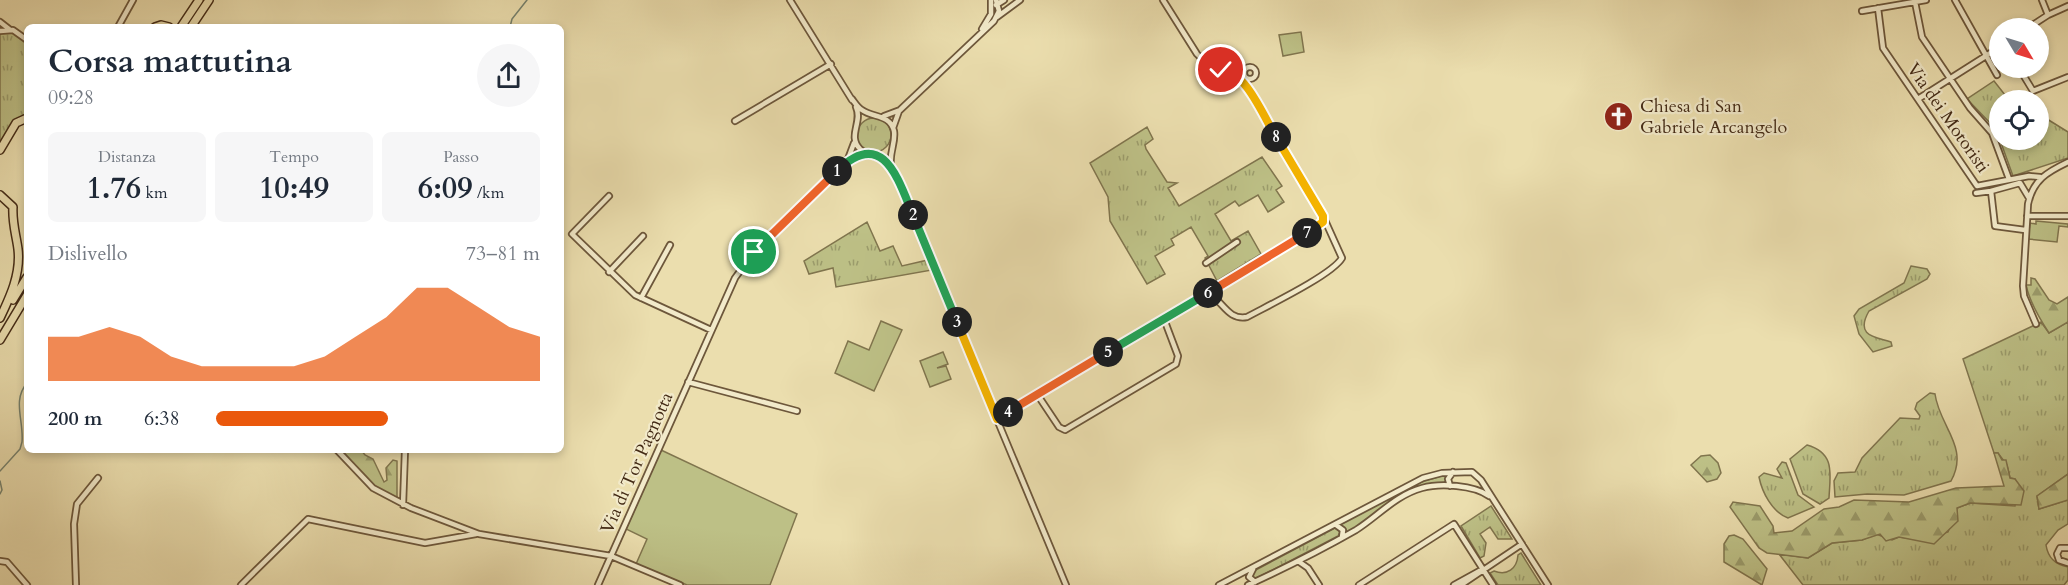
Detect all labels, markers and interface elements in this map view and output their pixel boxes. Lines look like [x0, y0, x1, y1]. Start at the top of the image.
north arrow [1989, 18, 2049, 78]
map controls [1989, 18, 2049, 150]
text: Corsa mattutina [48, 39, 292, 84]
button: share [477, 44, 540, 107]
pin [1195, 44, 1246, 95]
icon: check [1204, 53, 1237, 86]
street label: Via dei Motoristi [1901, 58, 1995, 178]
text: 09:28 [48, 84, 94, 111]
button: locate [1989, 90, 2049, 150]
place label: Chiesa di San Gabriele Arcangelo [1640, 94, 1788, 140]
church icon: Chiesa di San Gabriele Arcangelo [1603, 100, 1635, 132]
pin: 8 [1261, 122, 1291, 152]
text: 8 [1272, 126, 1280, 148]
text: Distanza [98, 146, 156, 168]
text: Tempo [269, 146, 319, 168]
text: Passo [443, 146, 479, 168]
pin: 1 [822, 156, 852, 186]
text: 1 [833, 160, 841, 182]
text: 1.76 [86, 168, 141, 209]
text: 10:49 [259, 168, 329, 209]
text: 6:09 [418, 168, 473, 209]
text: km [141, 182, 168, 204]
text: /km [473, 182, 504, 204]
pin: 2 [898, 200, 928, 230]
text: 2 [909, 204, 917, 226]
pin: 7 [1292, 218, 1322, 248]
text: 7 [1303, 222, 1311, 244]
pin [728, 226, 779, 277]
icon: arrive [737, 235, 770, 268]
text: Dislivello [48, 240, 127, 267]
text: 73–81 m [466, 240, 540, 267]
pin: 6 [1193, 278, 1223, 308]
text: 6 [1204, 282, 1212, 304]
pin: 3 [942, 307, 972, 337]
text: 3 [953, 311, 961, 333]
pin: 5 [1093, 337, 1123, 367]
text: 5 [1104, 341, 1112, 363]
street label: Via di Tor Pagnotta [595, 388, 679, 538]
pin: 4 [993, 397, 1023, 427]
text: 4 [1004, 401, 1012, 423]
text: 200 m [48, 405, 103, 432]
text: 6:38 [144, 405, 180, 432]

